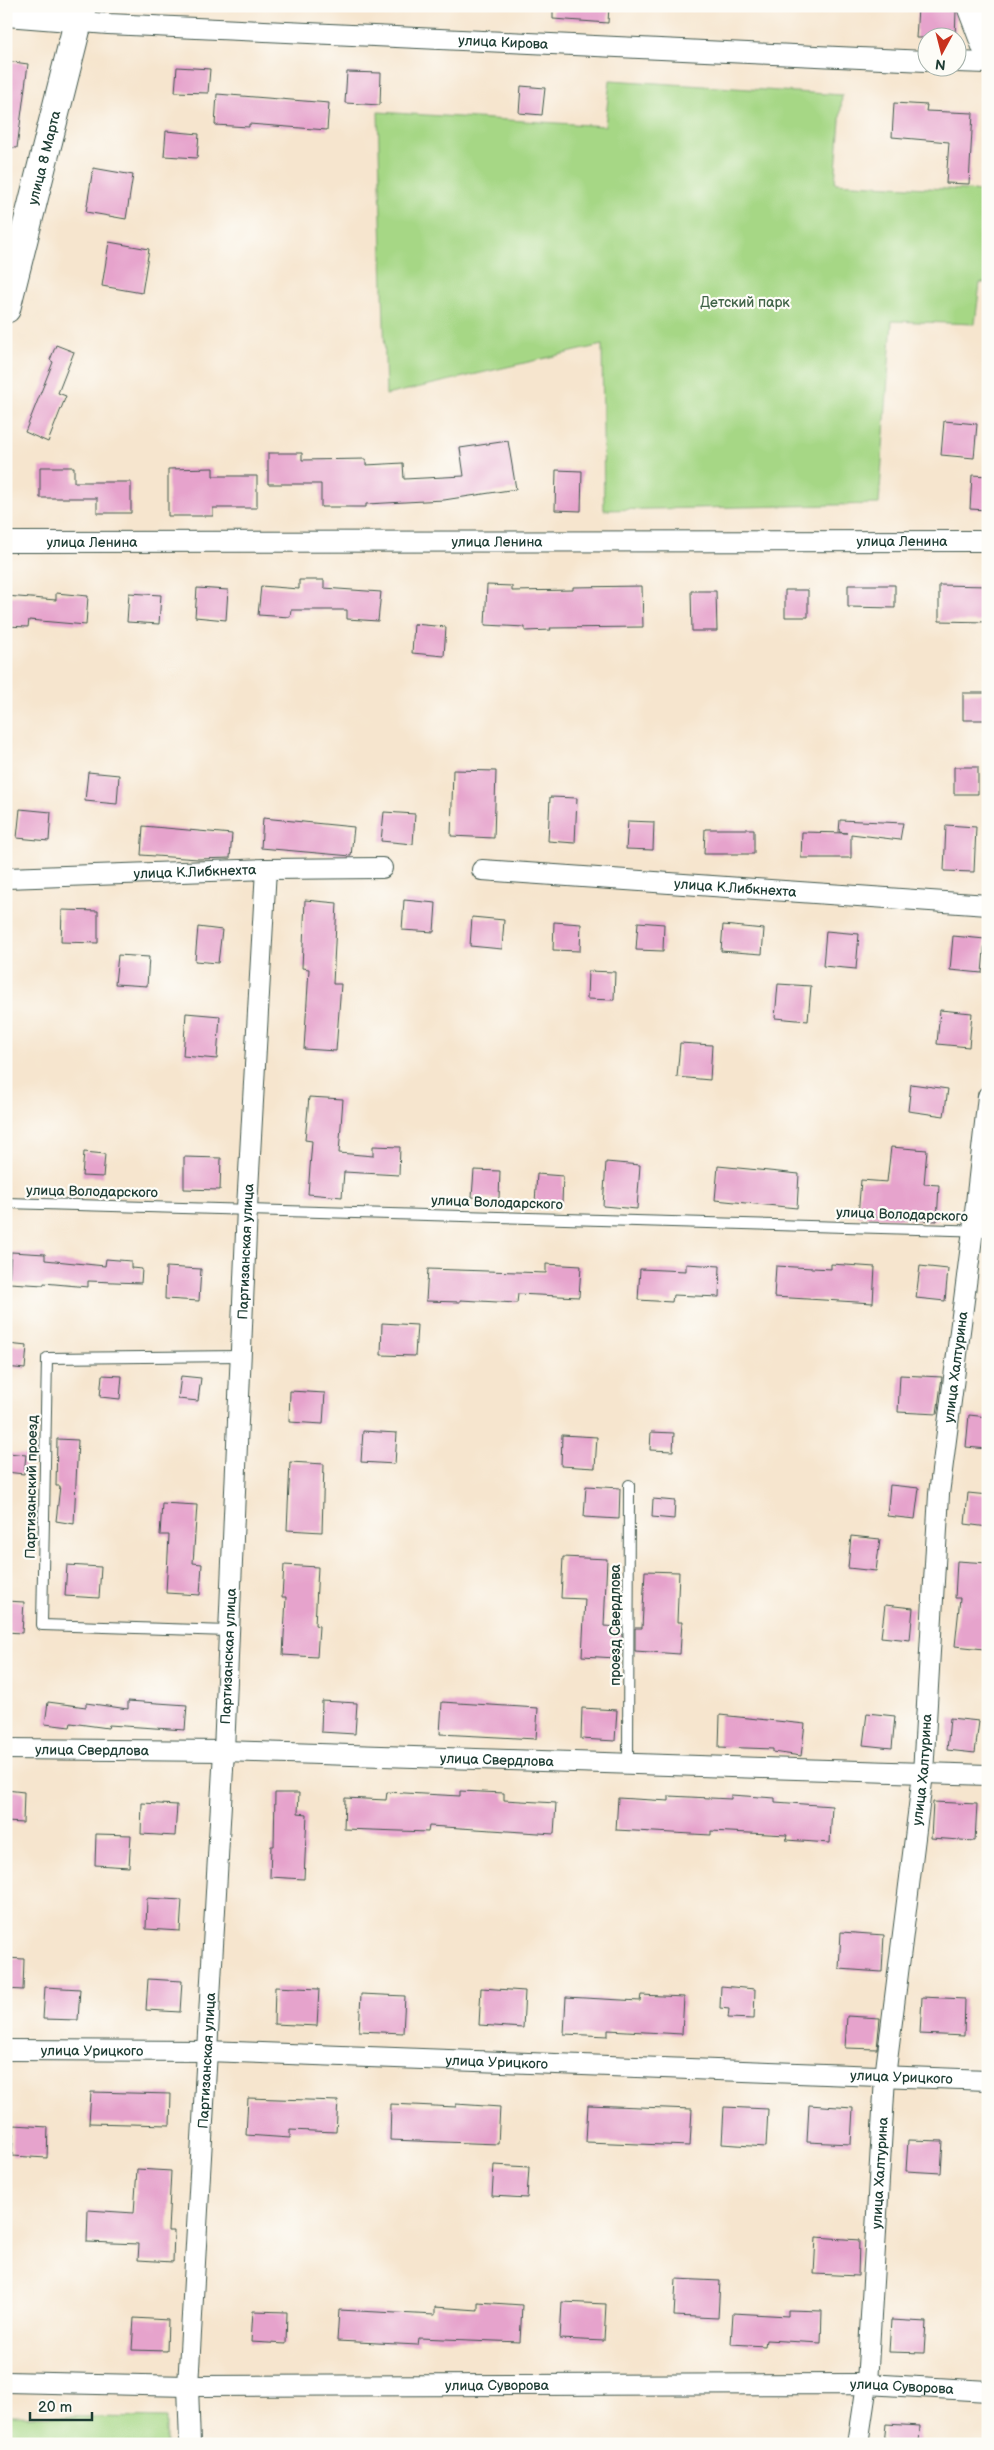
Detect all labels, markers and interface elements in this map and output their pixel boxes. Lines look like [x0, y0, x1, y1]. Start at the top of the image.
north arrow [916, 28, 966, 78]
street label: улица Кирова [458, 32, 549, 53]
text: N [934, 55, 947, 73]
street label: улица 8 Марта [24, 108, 65, 207]
park label: Детский парк [700, 294, 790, 311]
street label: улица Ленина [451, 533, 543, 551]
street label: улица Ленина [856, 533, 948, 550]
street label: улица Ленина [46, 534, 138, 551]
street label: улица К.Либкнехта [133, 861, 257, 883]
street label: улица К.Либкнехта [674, 875, 798, 901]
street label: улица Володарского [26, 1182, 158, 1201]
street label: Партизанская улица [234, 1182, 257, 1320]
street label: улица Володарского [431, 1192, 563, 1213]
street label: улица Володарского [836, 1204, 968, 1225]
street label: улица Халтурина [940, 1310, 972, 1424]
street label: Партизанский проезд [22, 1414, 41, 1559]
street label: проезд Свердлова [607, 1563, 624, 1686]
street label: Партизанская улица [217, 1587, 240, 1725]
street label: улица Халтурина [909, 1712, 935, 1826]
street label: улица Свердлова [35, 1741, 150, 1759]
street label: улица Свердлова [440, 1750, 555, 1770]
street label: Партизанская улица [195, 1991, 219, 2129]
street label: улица Урицкого [41, 2042, 143, 2060]
street label: улица Урицкого [445, 2052, 548, 2073]
street label: улица Урицкого [850, 2067, 953, 2088]
street label: улица Халтурина [868, 2116, 892, 2230]
street label: улица Суворова [850, 2376, 955, 2398]
street label: улица Суворова [445, 2377, 550, 2394]
scale bar [30, 2390, 92, 2422]
text: 20 m [38, 2398, 72, 2417]

